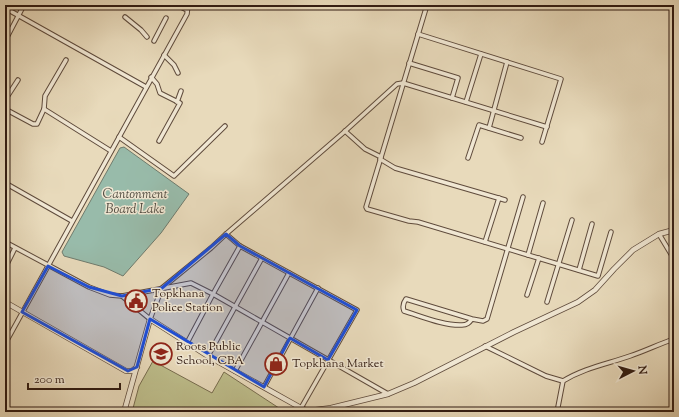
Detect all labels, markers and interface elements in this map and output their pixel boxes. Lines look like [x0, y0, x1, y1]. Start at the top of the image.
water label: Cantonment Board Lake [102, 186, 168, 219]
place label: Topkhana Police Station [152, 285, 223, 317]
public building icon: Topkhana Police Station [123, 288, 149, 314]
place label: Roots Public School, CBA [176, 338, 244, 370]
school or university icon: Roots Public School, CBA [148, 341, 174, 367]
shop icon: Topkhana Market [263, 351, 289, 377]
north arrow [613, 351, 653, 391]
place label: Topkhana Market [292, 355, 384, 373]
text: N [633, 364, 650, 375]
scale bar [28, 365, 120, 391]
text: 200 m [34, 371, 65, 389]

